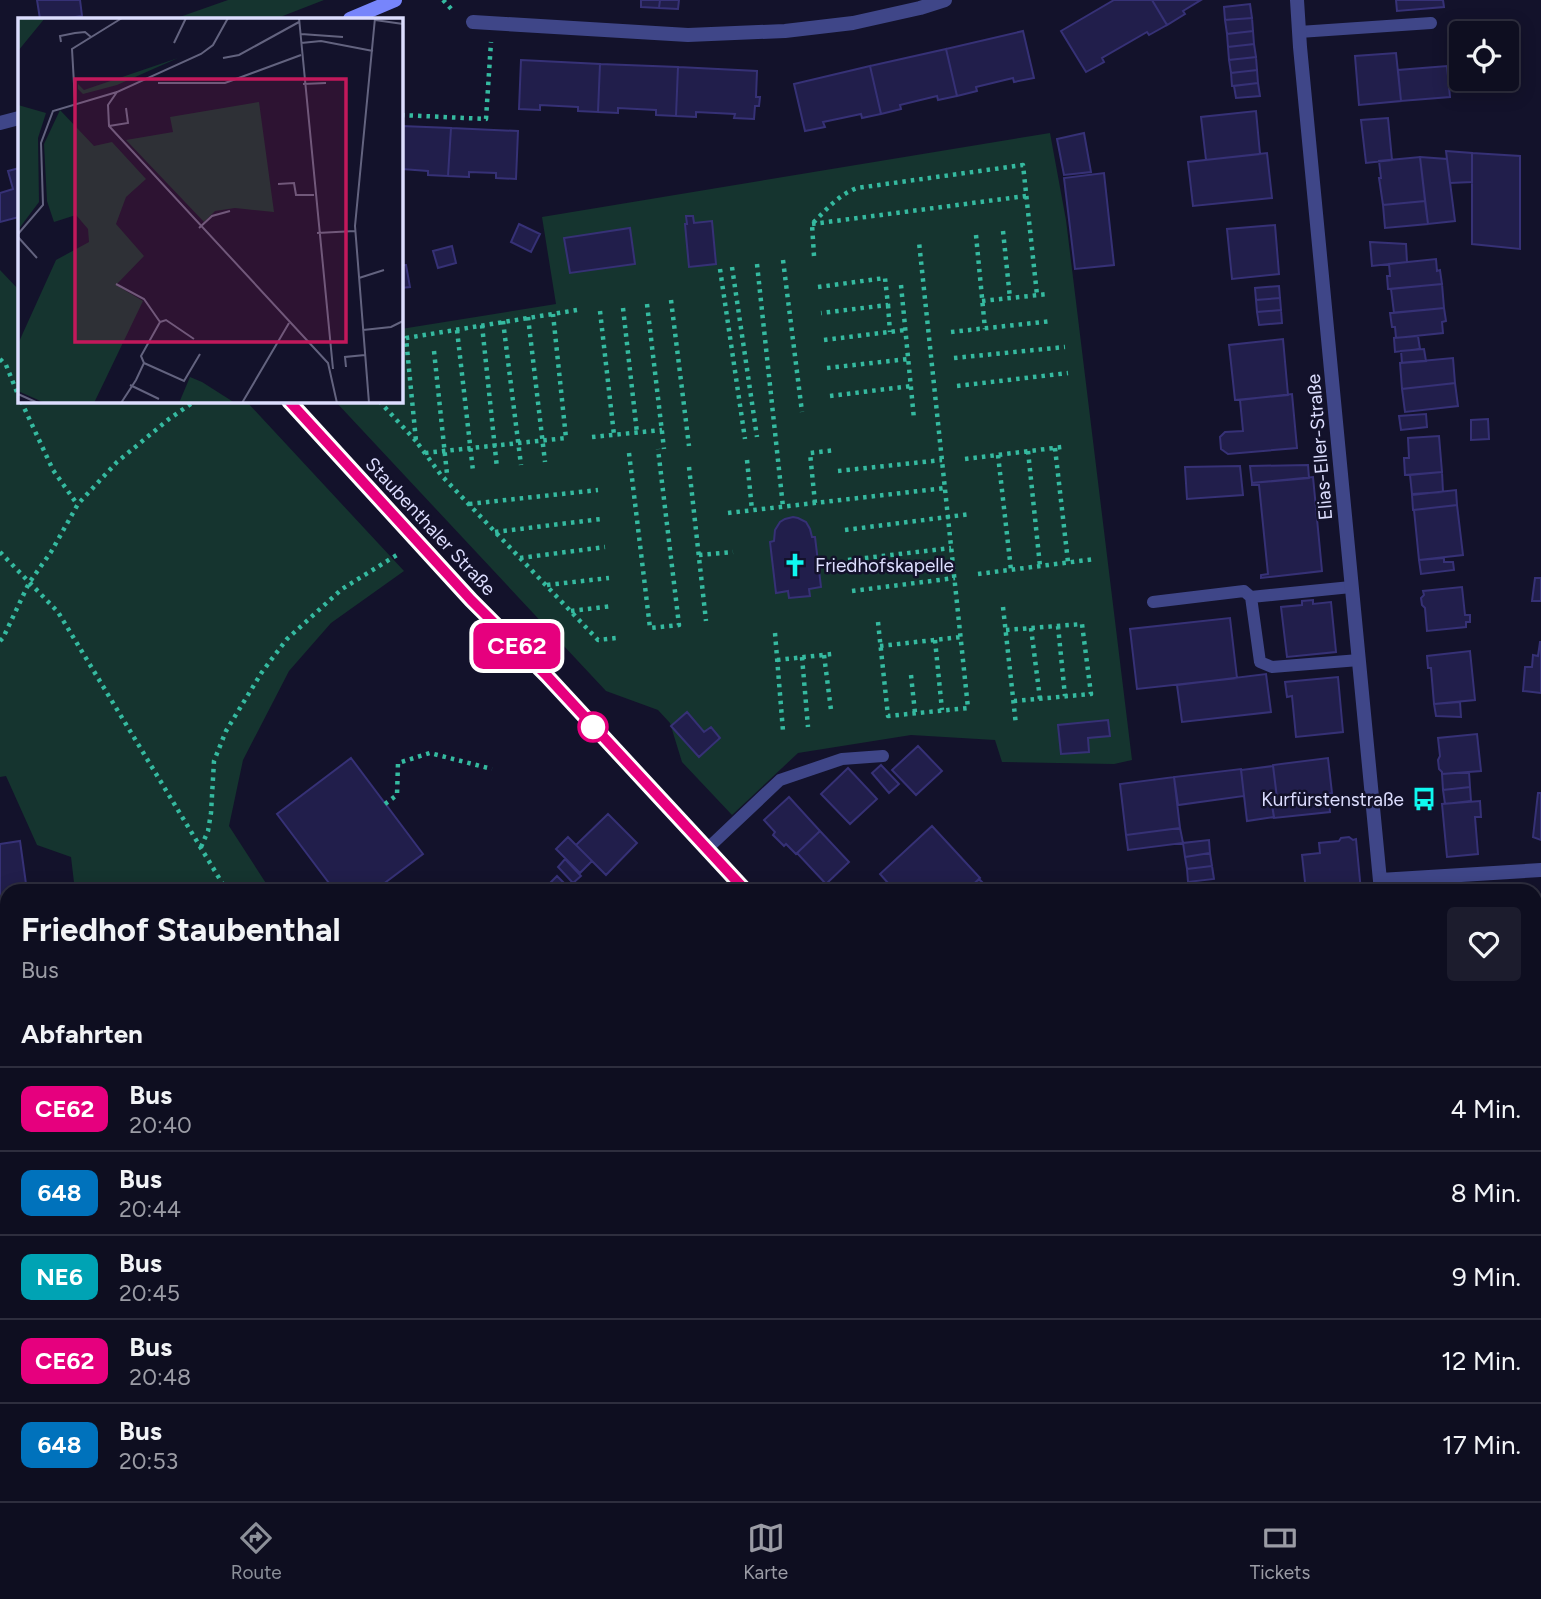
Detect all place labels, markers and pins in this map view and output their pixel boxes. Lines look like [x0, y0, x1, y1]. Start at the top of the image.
church icon: Friedhofskapelle [781, 551, 809, 579]
place label: Friedhofskapelle [815, 554, 954, 577]
unlabelled marker [578, 712, 608, 742]
bus stop icon: Kurfürstenstraße [1410, 785, 1438, 813]
place label: Kurfürstenstraße [1261, 788, 1404, 811]

